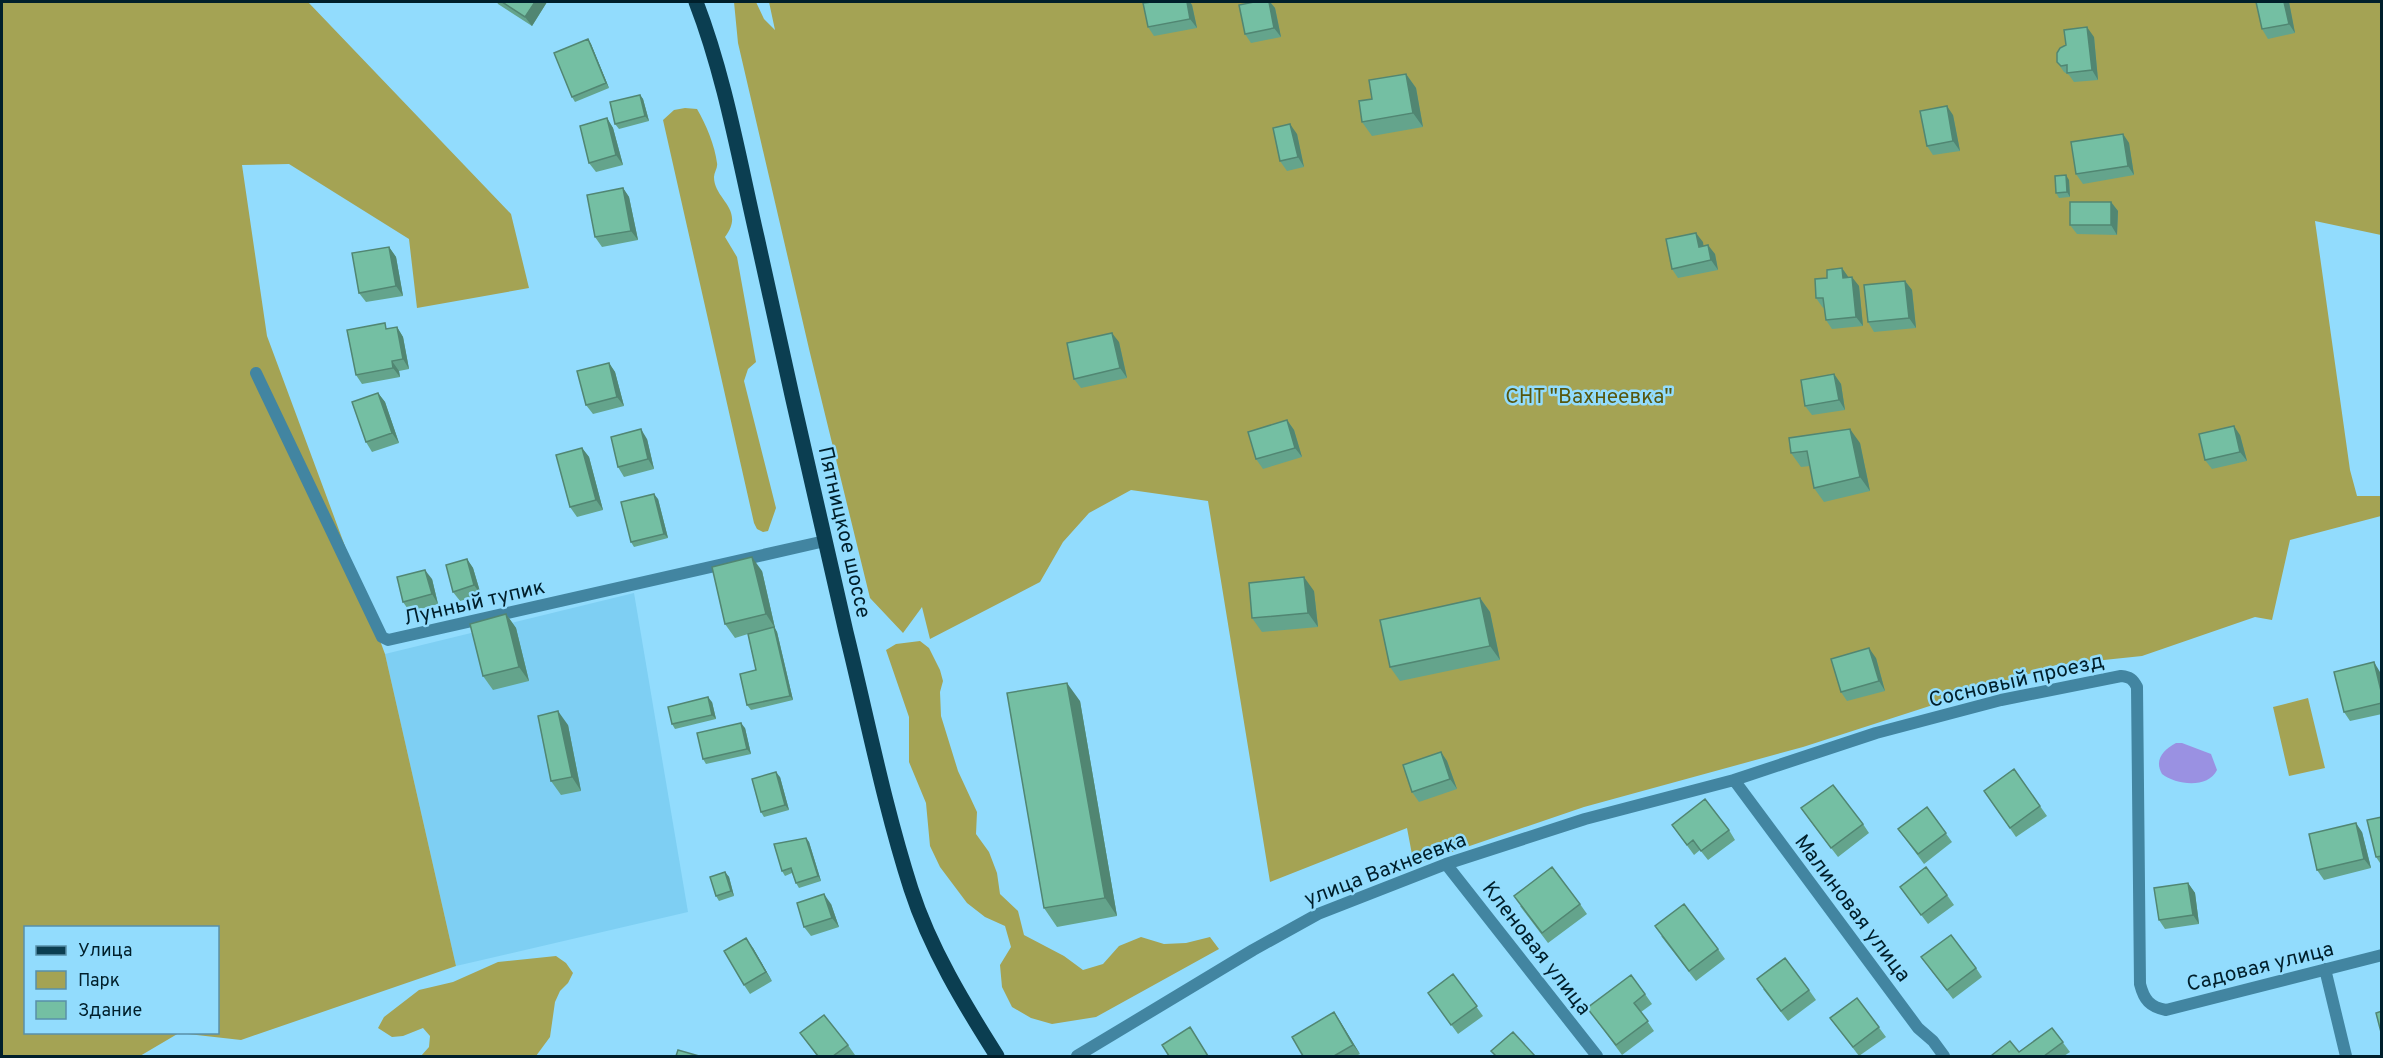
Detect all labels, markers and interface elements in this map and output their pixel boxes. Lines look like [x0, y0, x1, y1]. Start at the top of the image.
park label: СНТ "Вахнеевка" [1505, 384, 1673, 411]
street label: Пятницкое шоссе [811, 444, 876, 621]
street label: Лунный тупик [401, 574, 548, 633]
street label: Сосновый проезд [1926, 648, 2107, 715]
street label: улица Вахнеевка [1301, 827, 1471, 914]
street label: Малиновая улица [1788, 830, 1916, 988]
street label: Кленовая улица [1475, 876, 1597, 1021]
legend [24, 926, 219, 1034]
street label: Садовая улица [2184, 936, 2337, 999]
text: Улица [78, 940, 132, 963]
text: Парк [78, 970, 120, 993]
text: Здание [78, 1000, 142, 1023]

